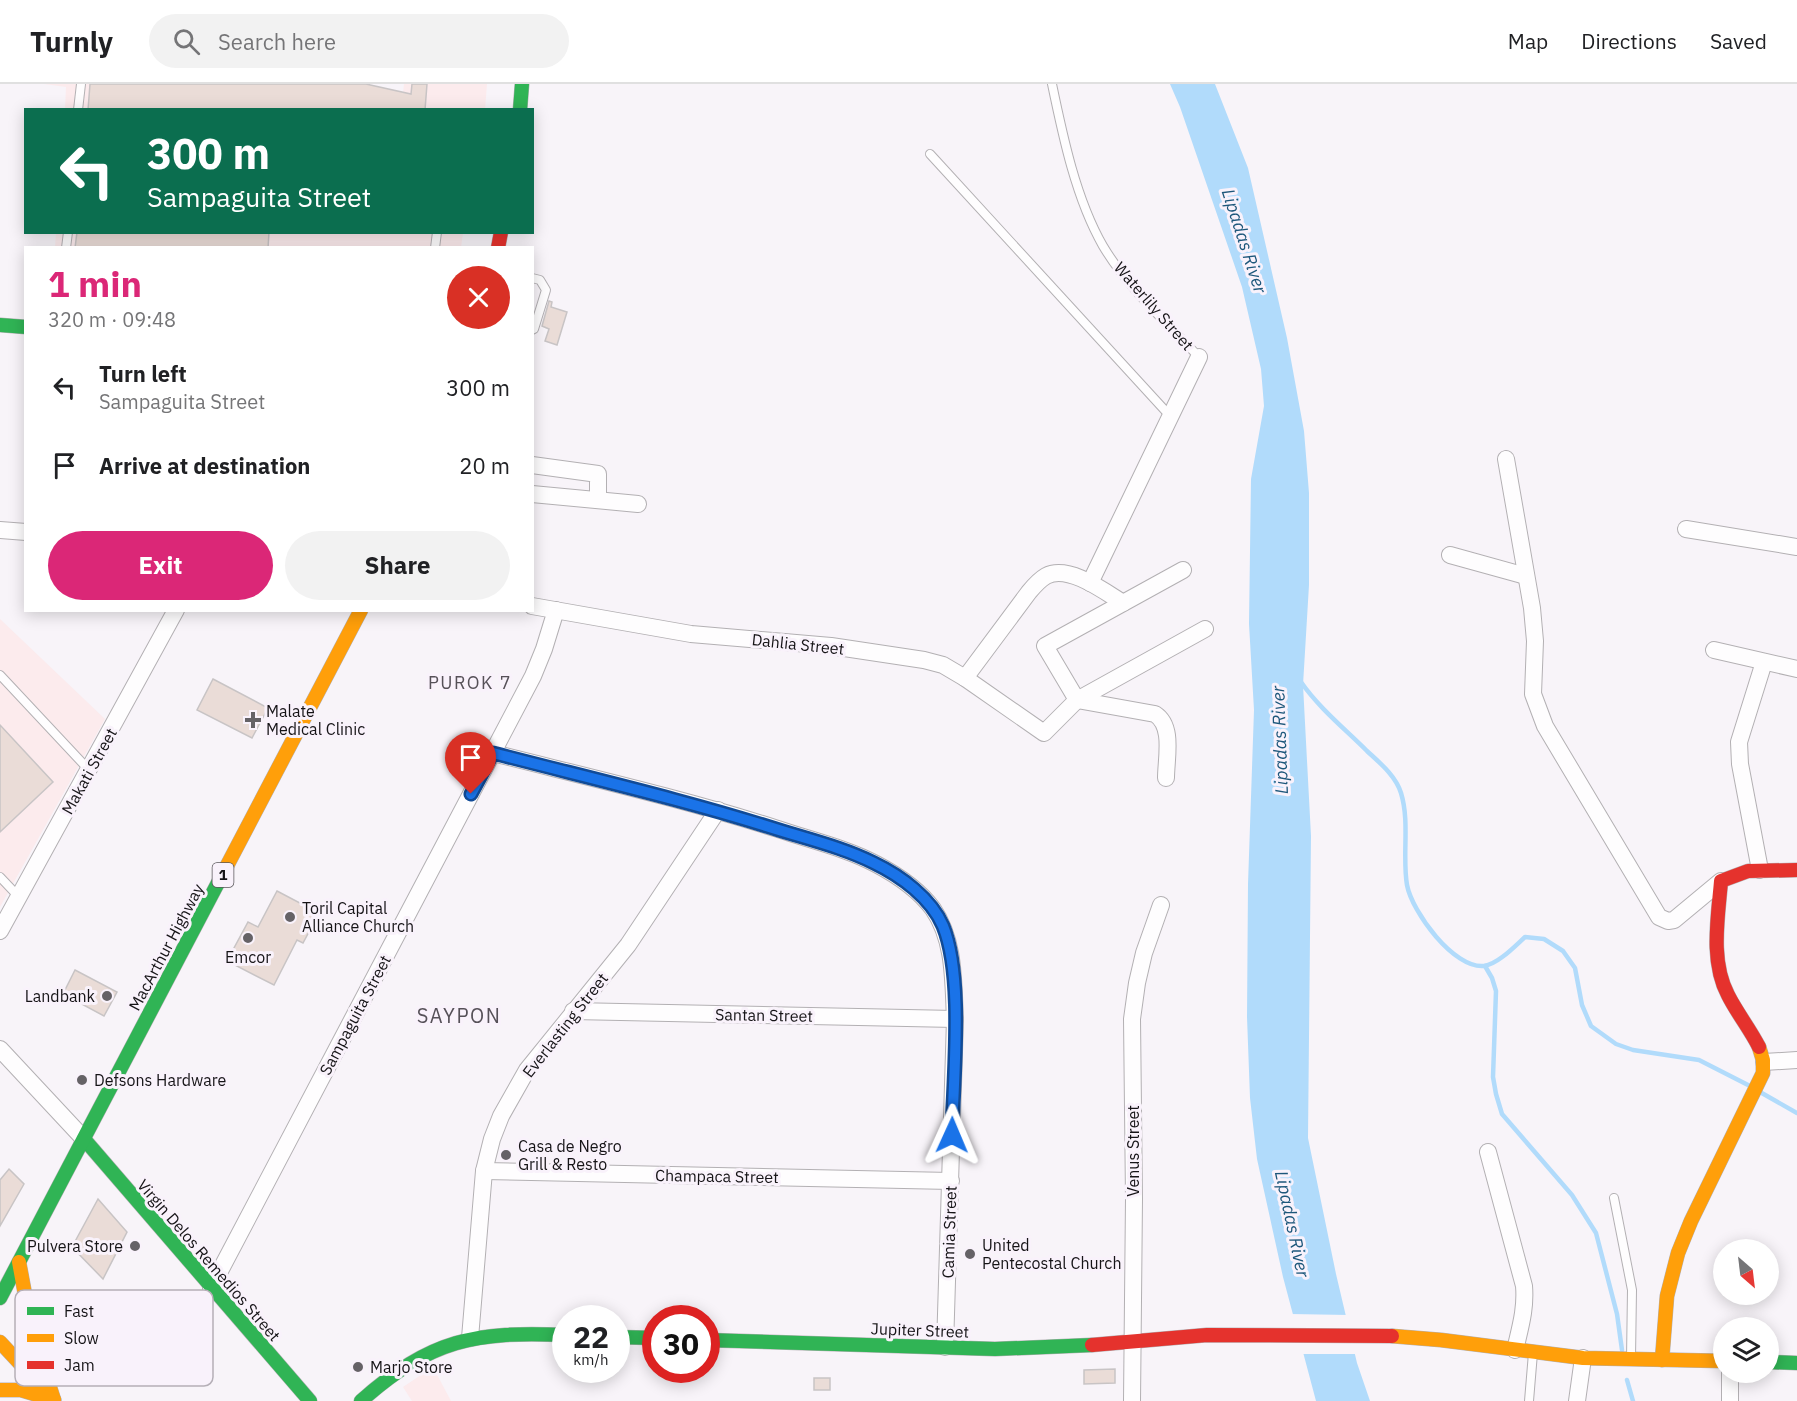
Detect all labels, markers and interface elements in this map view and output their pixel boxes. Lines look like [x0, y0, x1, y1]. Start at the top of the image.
search box [149, 14, 569, 68]
text: Turnly [30, 23, 113, 60]
icon: search [170, 25, 203, 58]
text: Search here [218, 27, 336, 56]
text: Map [1508, 27, 1548, 55]
text: Directions [1581, 27, 1677, 55]
text: Saved [1710, 27, 1767, 55]
text: 300 m [147, 126, 270, 181]
icon: left [48, 132, 126, 210]
text: Sampaguita Street [147, 179, 371, 214]
water label: Lipadas River [1217, 186, 1272, 296]
street label: Waterlily Street [1110, 258, 1198, 354]
text: 1 min [48, 260, 142, 307]
button: close [447, 266, 510, 329]
text: 320 m · 09:48 [48, 306, 176, 333]
text: Turn left [99, 359, 187, 388]
icon: left [48, 371, 81, 404]
text: 300 m [446, 373, 510, 402]
text: Sampaguita Street [99, 388, 265, 415]
icon: arrive [48, 449, 81, 482]
text: Arrive at destination [99, 451, 310, 480]
text: 20 m [459, 451, 510, 480]
button: Exit [48, 531, 273, 600]
button: Share [285, 531, 510, 600]
street label: Dahlia Street [751, 629, 845, 659]
district label: PUROK 7 [428, 671, 512, 694]
water label: Lipadas River [1266, 685, 1293, 795]
place label: Malate Medical Clinic [266, 701, 365, 739]
marker: Malate Medical Clinic [244, 711, 262, 729]
street label: Makati Street [57, 724, 121, 818]
pin [445, 732, 496, 794]
icon: arrive [454, 741, 487, 774]
road number: 1 [212, 863, 234, 887]
street label: MacArthur Highway [124, 880, 208, 1014]
place label: Toril Capital Alliance Church [302, 898, 414, 936]
marker: Toril Capital Alliance Church [283, 910, 297, 924]
marker: Emcor [241, 931, 255, 945]
place label: Emcor [225, 947, 271, 967]
street label: Sampaguita Street [315, 952, 395, 1078]
street label: Everlasting Street [518, 969, 612, 1081]
place label: Landbank [25, 986, 96, 1006]
marker: Landbank [100, 989, 114, 1003]
district label: SAYPON [417, 1002, 501, 1029]
street label: Santan Street [715, 1004, 813, 1026]
place label: Defsons Hardware [94, 1070, 227, 1090]
marker: Defsons Hardware [75, 1073, 89, 1087]
position arrow [920, 1103, 984, 1167]
street label: Venus Street [1123, 1105, 1143, 1197]
place label: Casa de Negro Grill & Resto [518, 1136, 622, 1174]
marker: Casa de Negro Grill & Resto [499, 1148, 513, 1162]
street label: Champaca Street [655, 1165, 779, 1187]
water label: Lipadas River [1270, 1168, 1315, 1280]
street label: Virgin Delos Remedios Street [133, 1175, 285, 1345]
street label: Camia Street [937, 1185, 961, 1279]
place label: United Pentecostal Church [982, 1235, 1122, 1273]
place label: Pulvera Store [27, 1236, 123, 1256]
marker: Pulvera Store [128, 1239, 142, 1253]
north arrow [1713, 1239, 1779, 1305]
map controls [1713, 1239, 1779, 1383]
marker: United Pentecostal Church [963, 1247, 977, 1261]
legend [15, 1290, 213, 1386]
text: Fast [64, 1301, 94, 1321]
speed limit sign: 30 [642, 1305, 720, 1383]
text: 22 [573, 1317, 609, 1356]
button: layers [1713, 1317, 1779, 1383]
street label: Jupiter Street [870, 1318, 970, 1342]
text: Slow [64, 1328, 99, 1348]
text: km/h [573, 1350, 609, 1369]
text: Jam [64, 1355, 95, 1375]
place label: Marjo Store [370, 1357, 453, 1377]
marker: Marjo Store [351, 1360, 365, 1374]

